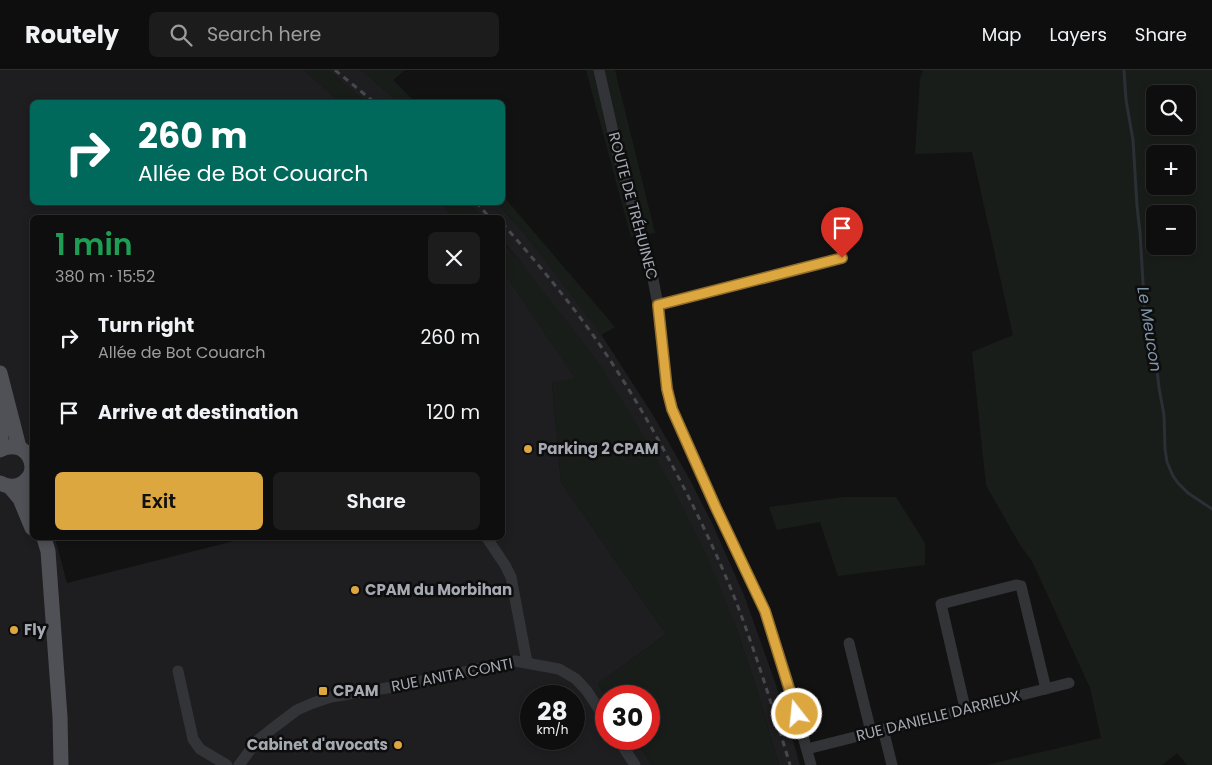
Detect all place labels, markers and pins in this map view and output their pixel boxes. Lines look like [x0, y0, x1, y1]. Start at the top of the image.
pin [821, 207, 863, 258]
place label: Parking 2 CPAM [538, 438, 659, 459]
marker: Parking 2 CPAM [522, 443, 534, 455]
place label: CPAM du Morbihan [365, 579, 512, 600]
marker: CPAM du Morbihan [349, 584, 361, 596]
place label: Fly [24, 619, 47, 640]
marker: Fly [8, 624, 20, 636]
place label: CPAM [333, 680, 379, 701]
marker: CPAM [317, 685, 329, 697]
place label: Cabinet d'avocats [247, 734, 388, 755]
marker: Cabinet d'avocats [392, 739, 404, 751]

